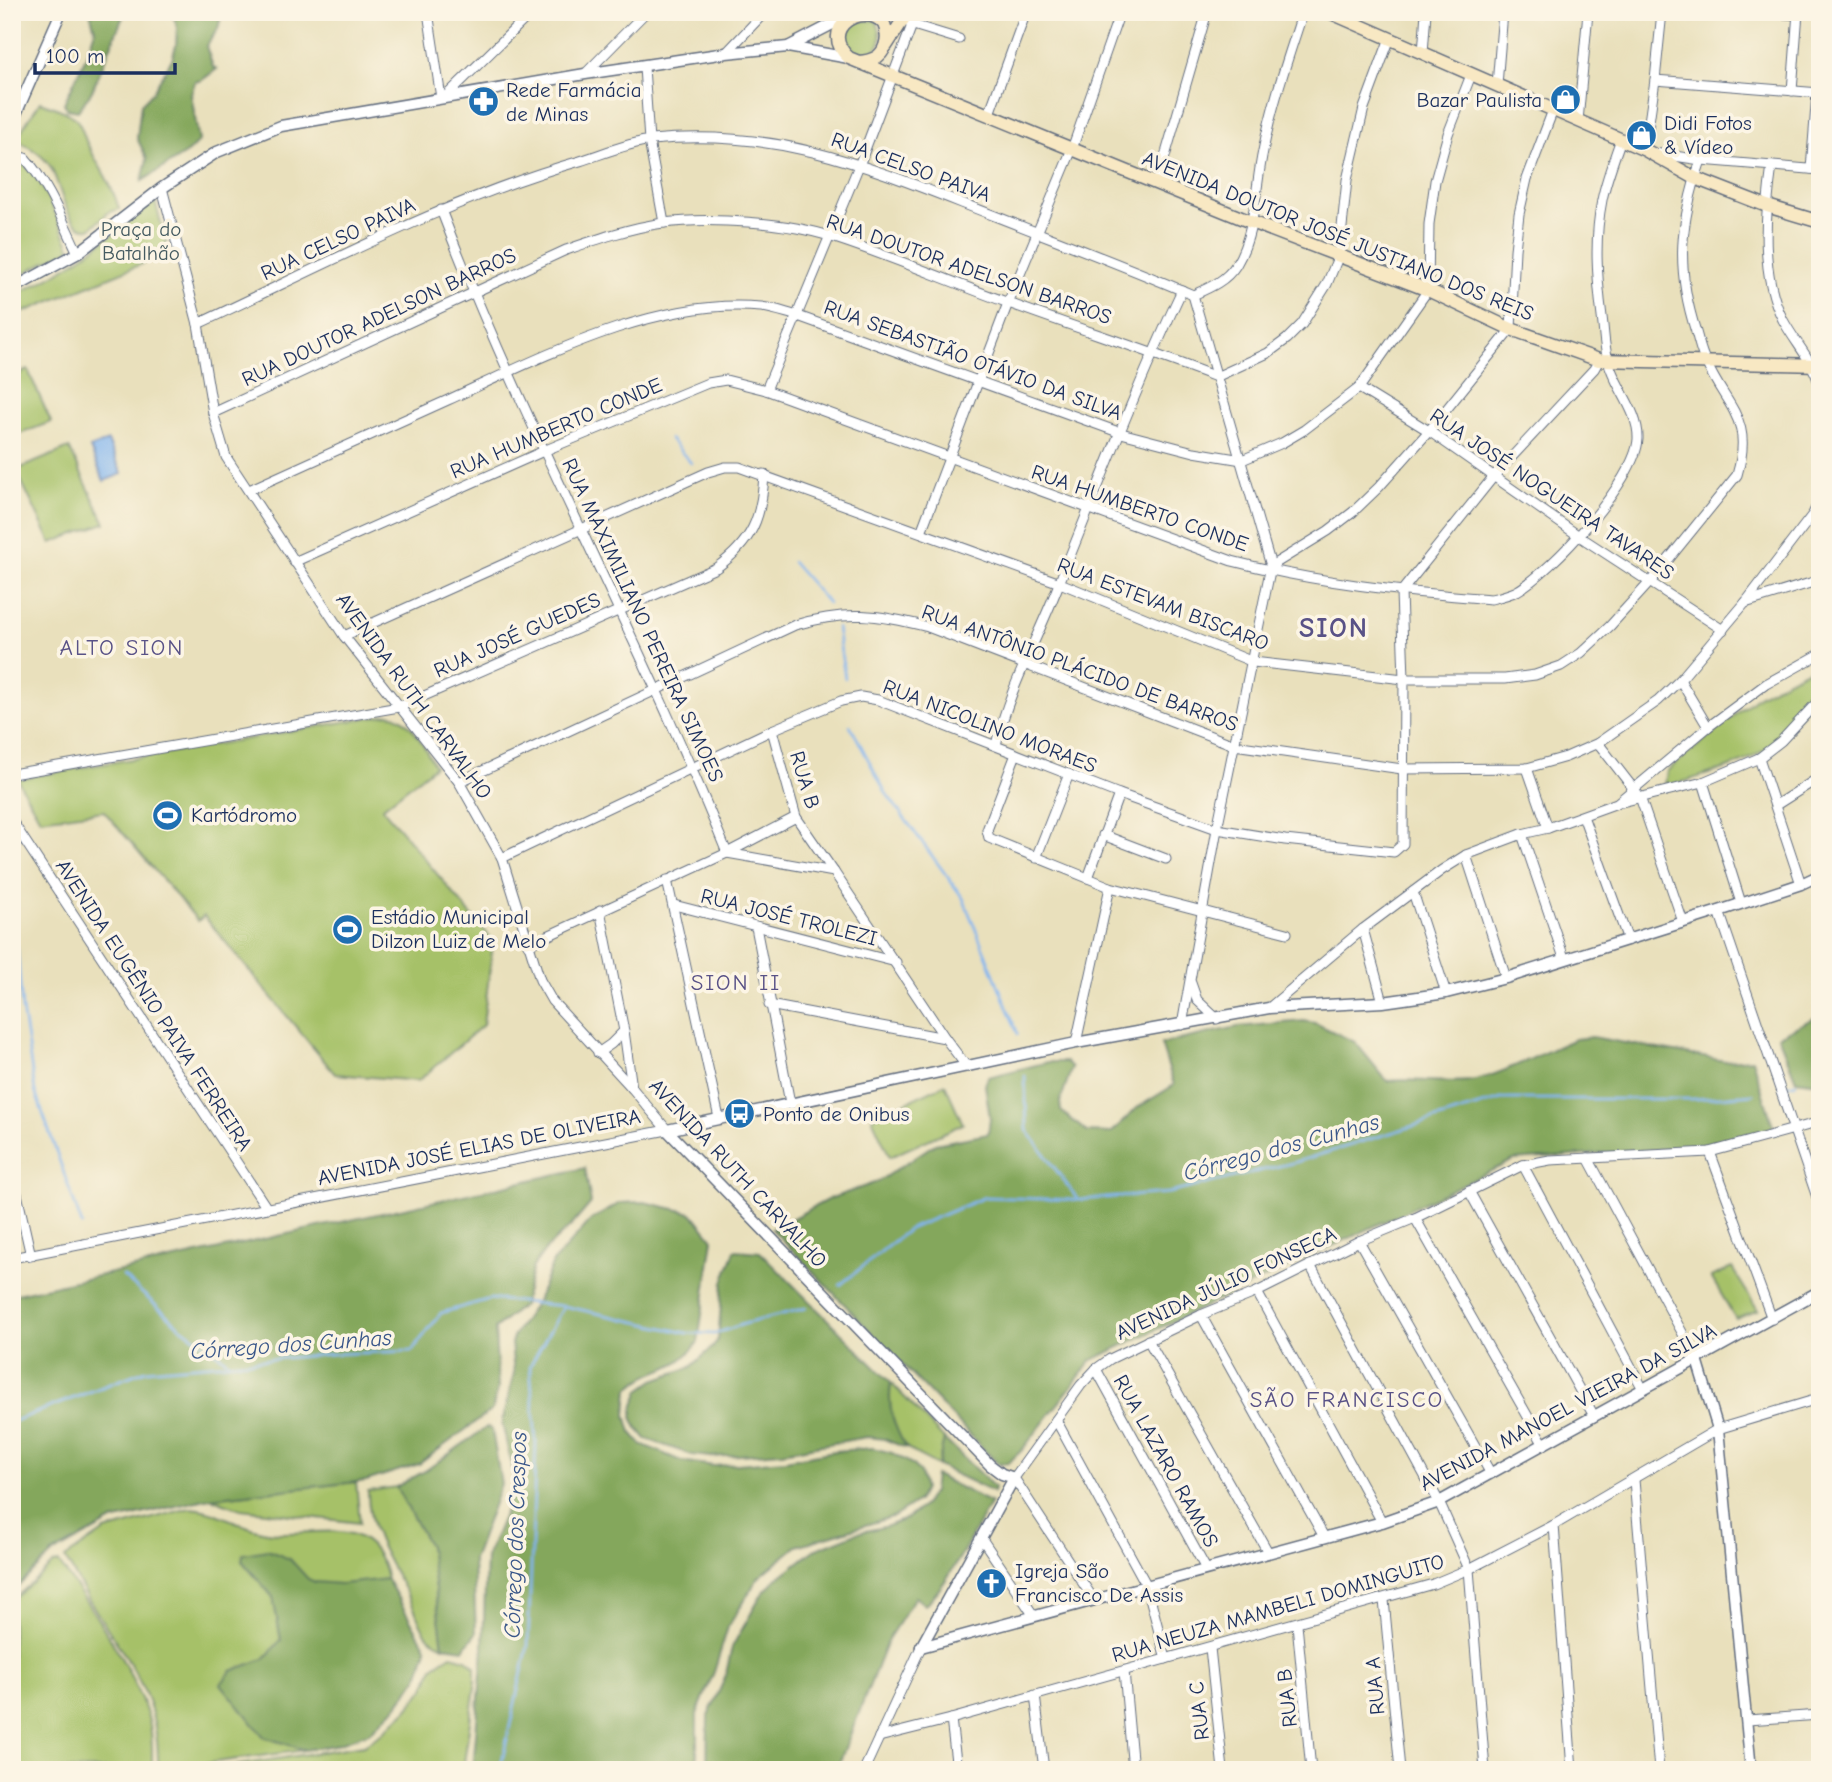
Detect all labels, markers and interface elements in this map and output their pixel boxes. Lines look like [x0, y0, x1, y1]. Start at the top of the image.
scale bar [35, 32, 175, 76]
text: 100 m [46, 44, 104, 68]
place label: Rede Farmácia de Minas [506, 78, 641, 126]
shop icon: Bazar Paulista [1548, 83, 1582, 117]
pharmacy icon: Rede Farmácia de Minas [466, 85, 500, 119]
place label: Bazar Paulista [1417, 88, 1542, 112]
place label: Didi Fotos & Vídeo [1664, 111, 1752, 159]
shop icon: Didi Fotos & Vídeo [1624, 118, 1658, 152]
street label: RUA CELSO PAIVA [828, 127, 994, 207]
street label: AVENIDA DOUTOR JOSÉ JUSTIANO DOS REIS [1139, 146, 1537, 326]
street label: RUA CELSO PAIVA [257, 193, 419, 285]
street label: RUA DOUTOR ADELSON BARROS [823, 209, 1115, 329]
park label: Praça do Batalhão [101, 217, 181, 265]
street label: RUA DOUTOR ADELSON BARROS [238, 243, 520, 391]
street label: RUA SEBASTIÃO OTÁVIO DA SILVA [821, 295, 1125, 425]
street label: RUA HUMBERTO CONDE [446, 372, 666, 484]
street label: RUA JOSÉ NOGUEIRA TAVARES [1425, 403, 1679, 585]
street label: RUA MAXIMILIANO PEREIRA SIMOES [557, 454, 729, 786]
street label: RUA HUMBERTO CONDE [1028, 460, 1252, 556]
street label: RUA ESTEVAM BISCARO [1054, 553, 1272, 655]
street label: RUA JOSÉ GUEDES [430, 587, 604, 683]
street label: AVENIDA RUTH CARVALHO [331, 588, 497, 804]
street label: RUA ANTÔNIO PLÁCIDO DE BARROS [919, 599, 1241, 737]
district label: SION [1299, 612, 1369, 644]
district label: ALTO SION [60, 634, 184, 661]
street label: RUA NICOLINO MORAES [880, 674, 1100, 778]
street label: RUA B [785, 748, 825, 812]
sports icon: Kartódromo [151, 798, 185, 832]
place label: Kartódromo [191, 803, 297, 827]
street label: AVENIDA EUGÊNIO PAIVA FERREIRA [51, 855, 257, 1155]
street label: RUA JOSÉ TROLEZI [698, 883, 880, 951]
place label: Estádio Municipal Dilzon Luiz de Melo [371, 905, 546, 953]
sports icon: Estádio Municipal Dilzon Luiz de Melo [331, 912, 365, 946]
district label: SION II [691, 969, 781, 996]
street label: AVENIDA RUTH CARVALHO [644, 1074, 832, 1272]
bus stop icon: Ponto de Onibus [723, 1097, 757, 1131]
place label: Ponto de Onibus [763, 1102, 909, 1126]
street label: AVENIDA JOSÉ ELIAS DE OLIVEIRA [316, 1104, 642, 1190]
water label: Córrego dos Cunhas [1180, 1108, 1382, 1187]
street label: AVENIDA JÚLIO FONSECA [1112, 1221, 1340, 1345]
street label: AVENIDA MANOEL VIEIRA DA SILVA [1416, 1318, 1720, 1496]
water label: Córrego dos Cunhas [190, 1324, 393, 1365]
street label: RUA LAZARO RAMOS [1109, 1371, 1223, 1551]
district label: SÃO FRANCISCO [1250, 1386, 1444, 1413]
water label: Córrego dos Crespos [498, 1431, 533, 1639]
street label: RUA NEUZA MAMBELI DOMINGUITO [1109, 1549, 1447, 1667]
place label: Igreja São Francisco De Assis [1015, 1559, 1183, 1607]
church icon: Igreja São Francisco De Assis [975, 1566, 1009, 1600]
street label: RUA A [1361, 1656, 1389, 1716]
street label: RUA B [1272, 1667, 1302, 1729]
street label: RUA C [1184, 1680, 1214, 1742]

